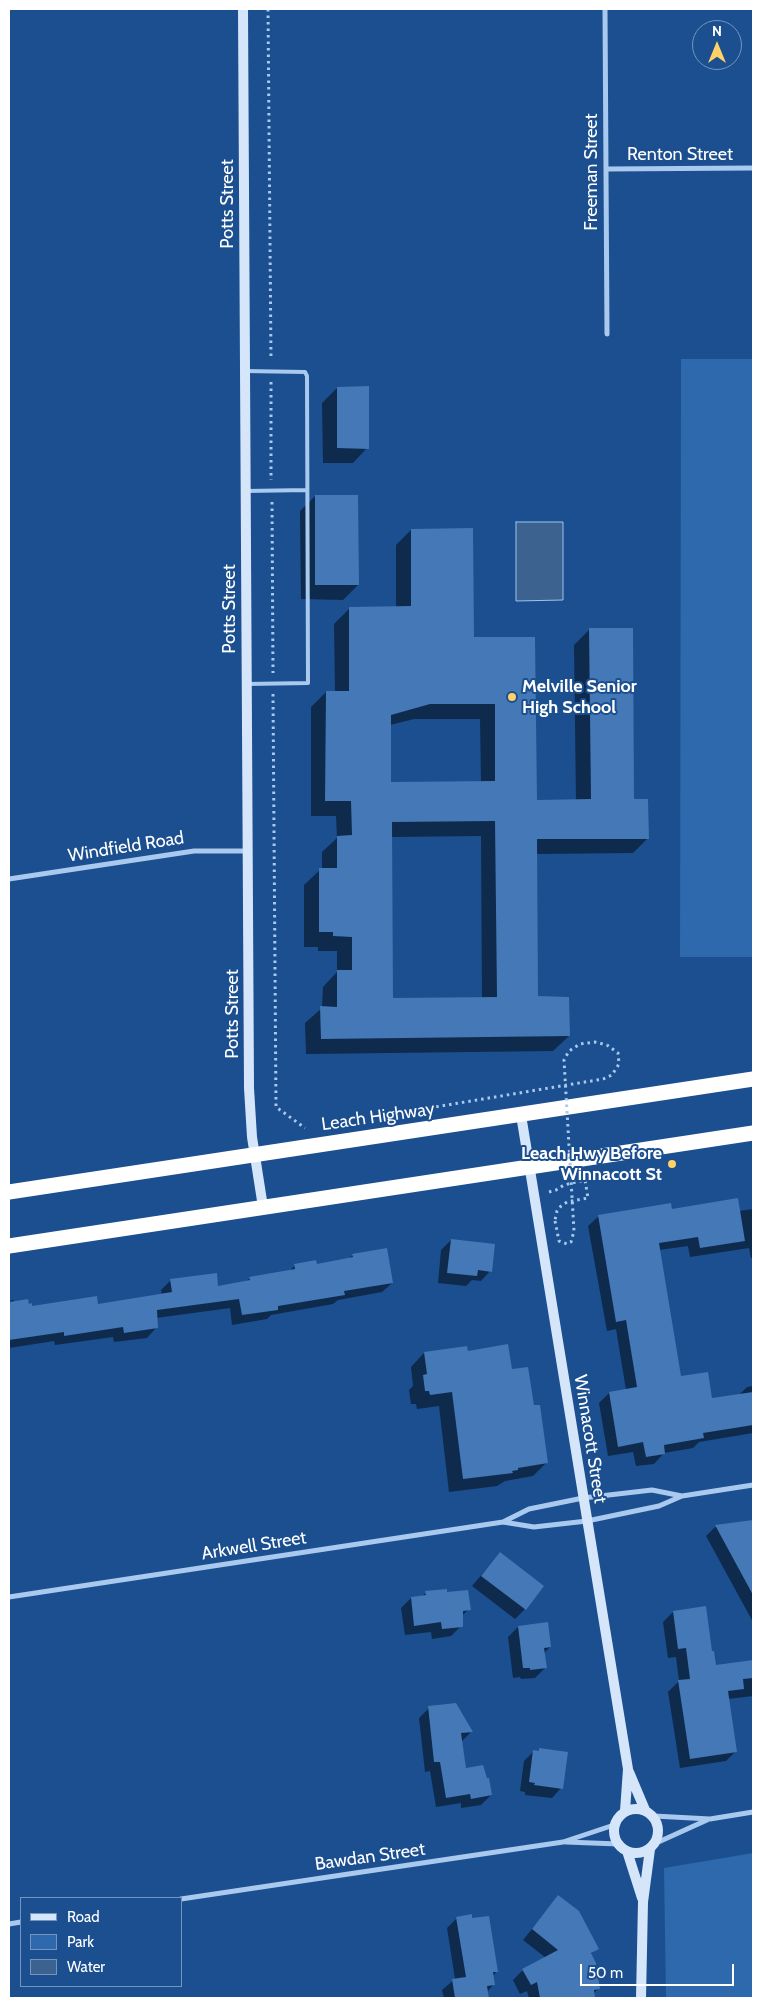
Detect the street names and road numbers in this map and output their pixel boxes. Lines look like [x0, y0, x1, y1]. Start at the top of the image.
street label: Freeman Street [581, 113, 603, 231]
street label: Renton Street [627, 144, 733, 166]
street label: Potts Street [217, 159, 239, 249]
street label: Potts Street [219, 564, 241, 654]
street label: Windfield Road [67, 827, 185, 867]
street label: Potts Street [222, 969, 244, 1059]
street label: Leach Highway [320, 1098, 436, 1136]
street label: Winnacott Street [569, 1373, 611, 1505]
street label: Arkwell Street [200, 1527, 308, 1565]
street label: Bawdan Street [313, 1839, 427, 1875]

